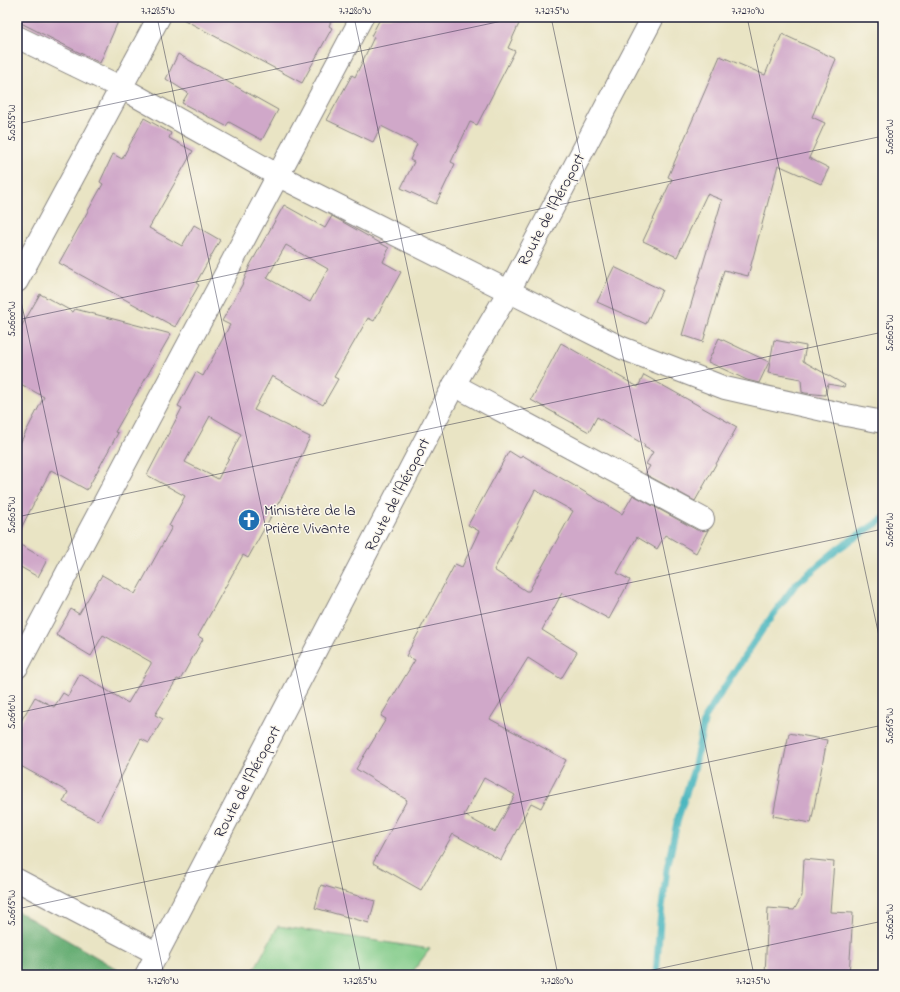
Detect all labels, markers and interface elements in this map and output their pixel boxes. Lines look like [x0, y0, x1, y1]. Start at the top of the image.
text: 7.7285°N [141, 4, 175, 19]
text: 7.7280°N [339, 4, 372, 19]
text: 7.7275°N [535, 4, 570, 19]
text: 7.7270°N [731, 4, 765, 19]
text: 5.0595°W [5, 104, 20, 141]
text: 5.0600°W [883, 119, 898, 155]
street label: Route de l'Aéroport [512, 149, 592, 271]
text: 5.0600°W [5, 301, 20, 337]
text: 5.0605°W [883, 314, 898, 351]
street label: Route de l'Aéroport [359, 433, 437, 556]
text: 5.0605°W [5, 496, 20, 533]
place label: Ministère de la Prière Vivante [264, 499, 356, 541]
church icon: Ministère de la Prière Vivante [236, 507, 262, 533]
text: 5.0610°W [883, 513, 898, 547]
text: 5.0610°W [5, 695, 20, 729]
text: 5.0615°W [883, 708, 898, 744]
street label: Route de l'Aéroport [208, 721, 288, 843]
text: 5.0615°W [5, 890, 20, 926]
text: 5.0620°W [883, 904, 898, 940]
text: 7.7290°N [147, 974, 179, 989]
text: 7.7285°N [343, 974, 377, 989]
text: 7.7280°N [541, 974, 574, 989]
text: 7.7275°N [736, 974, 771, 989]

